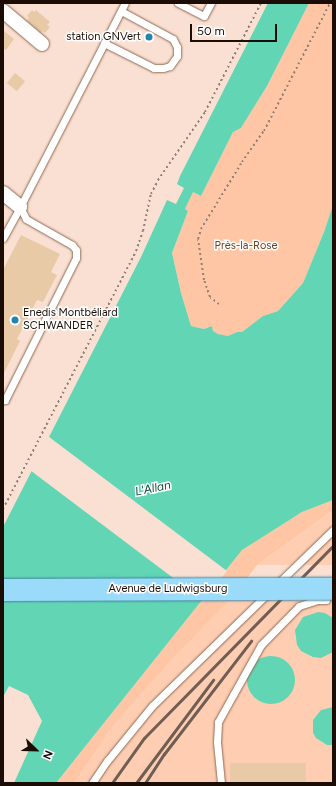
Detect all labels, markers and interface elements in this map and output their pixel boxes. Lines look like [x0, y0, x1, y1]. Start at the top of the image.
scale bar [192, 16, 279, 42]
text: 50 m [197, 24, 225, 38]
place label: station GNVert [66, 30, 141, 44]
marker: station GNVert [144, 32, 154, 42]
park label: Près-la-Rose [215, 239, 277, 253]
place label: Enedis Montbéliard SCHWANDER [23, 307, 118, 333]
marker: Enedis Montbéliard SCHWANDER [10, 315, 20, 325]
water label: L'Allan [134, 478, 172, 500]
street label: Avenue de Ludwigsburg [109, 582, 227, 596]
north arrow [16, 730, 56, 770]
text: N [40, 748, 55, 761]

